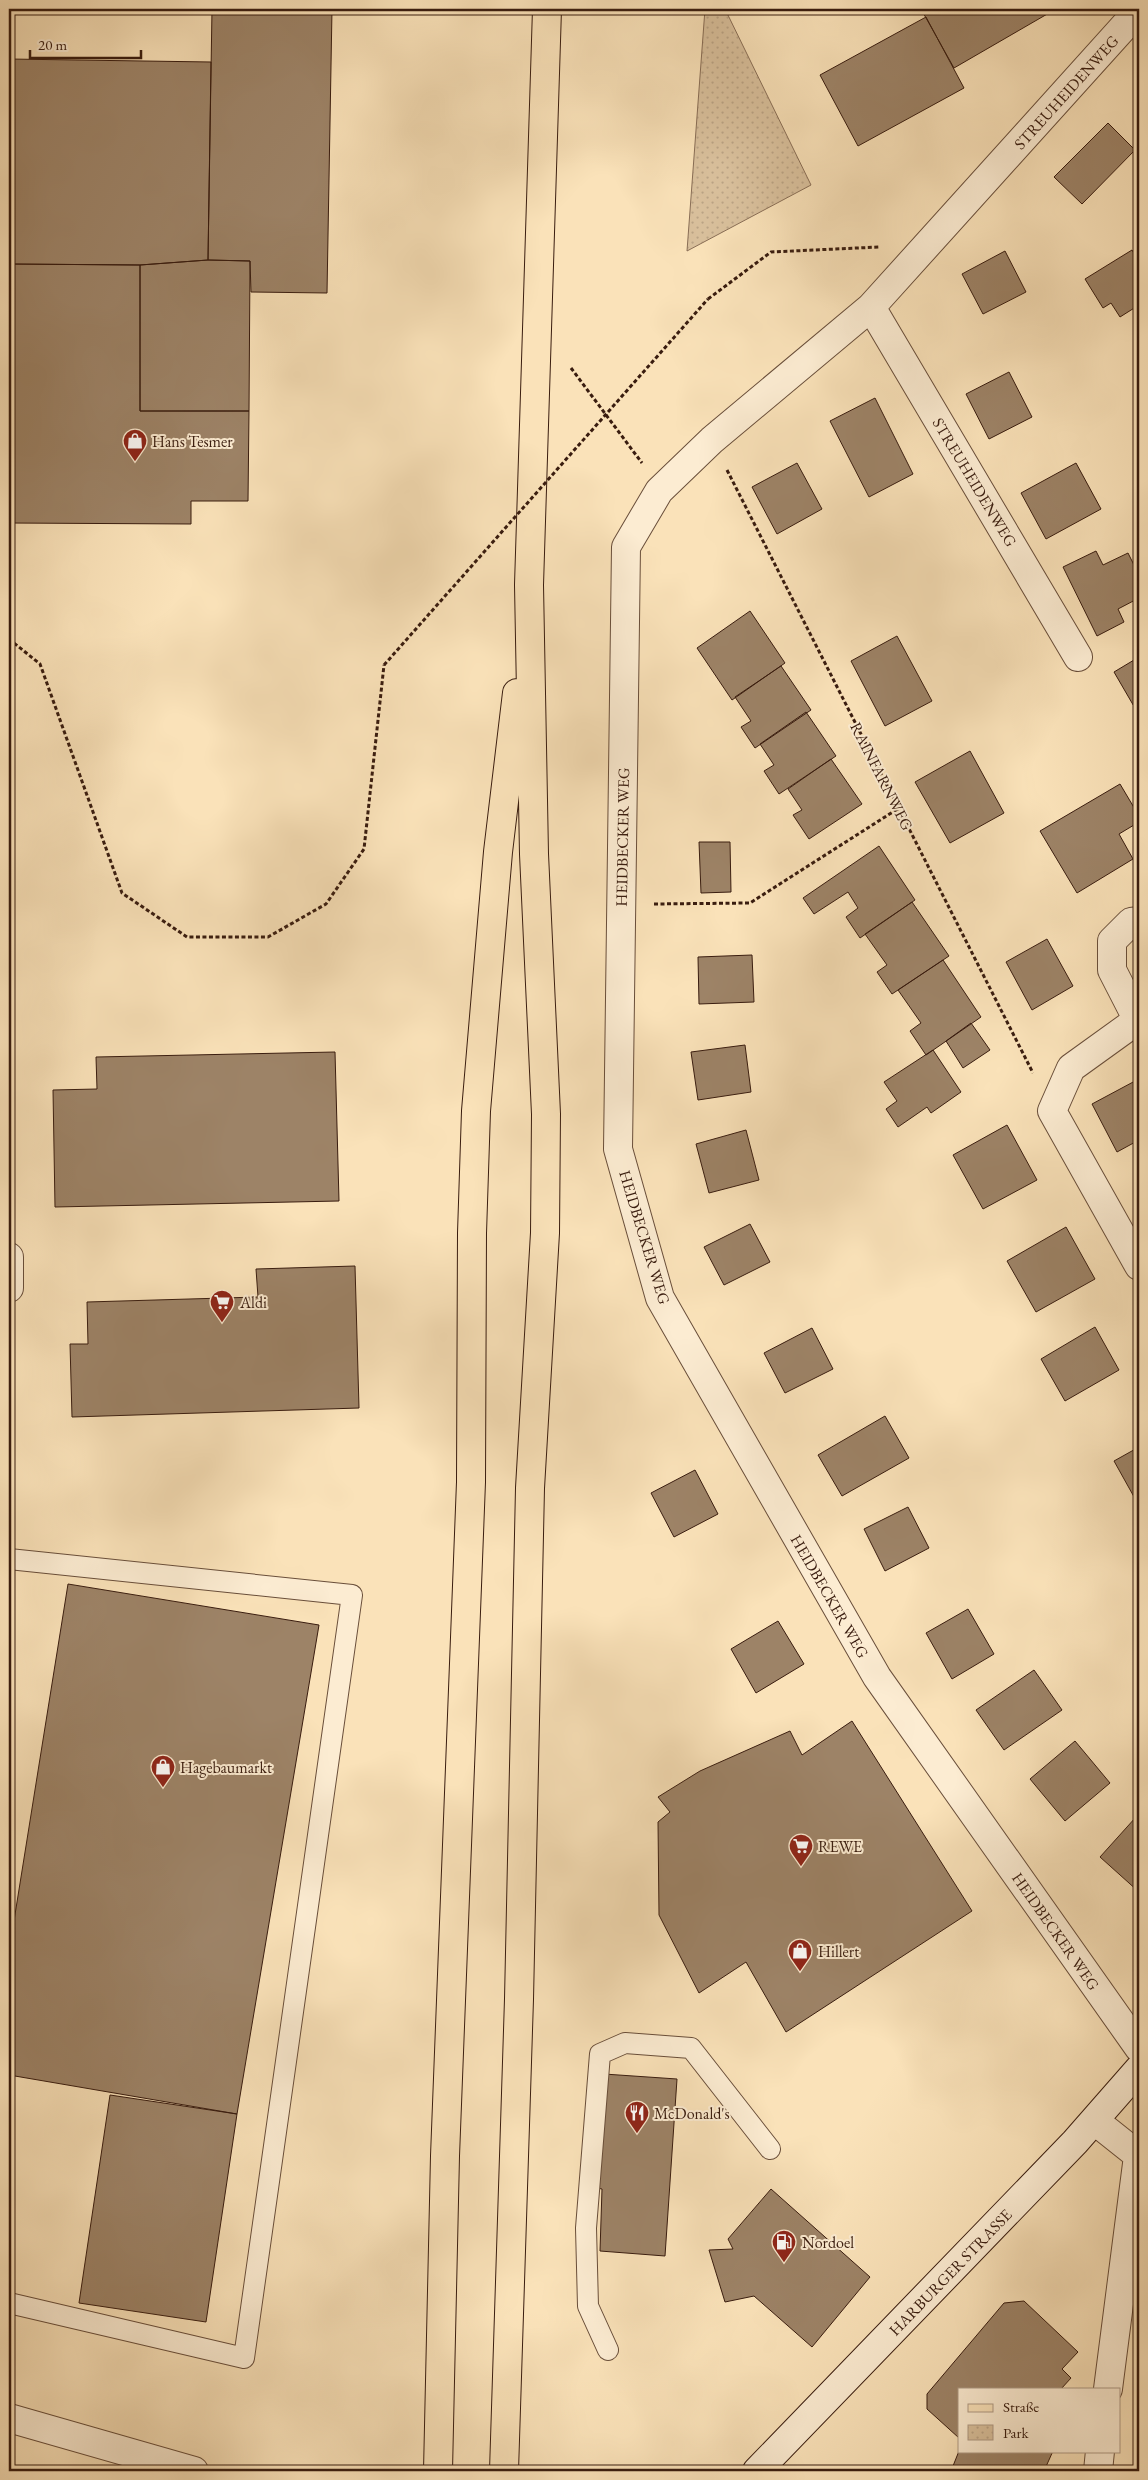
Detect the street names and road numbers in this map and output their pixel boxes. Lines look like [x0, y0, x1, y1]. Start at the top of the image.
street label: STREUHEIDENWEG [1009, 30, 1124, 154]
street label: STREUHEIDENWEG [928, 414, 1022, 551]
street label: RAINFARNWEG [845, 719, 918, 834]
street label: HEIDBECKER WEG [611, 767, 634, 907]
street label: HEIDBECKER WEG [614, 1168, 675, 1307]
street label: HEIDBECKER WEG [786, 1531, 874, 1662]
street label: HEIDBECKER WEG [1007, 1868, 1104, 1995]
street label: HARBURGER STRASSE [884, 2204, 1016, 2340]

